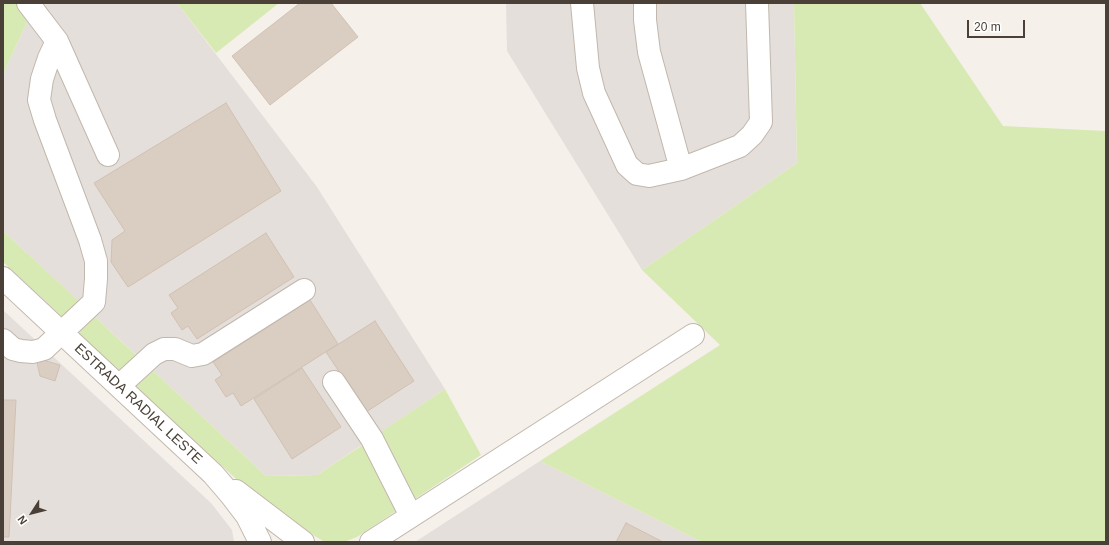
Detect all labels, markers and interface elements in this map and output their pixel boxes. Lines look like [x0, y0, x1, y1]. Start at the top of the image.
scale bar [969, 12, 1027, 38]
text: 20 m [974, 20, 1001, 34]
street label: ESTRADA RADIAL LESTE [71, 340, 205, 468]
north arrow [12, 493, 52, 533]
text: N [15, 513, 29, 527]

